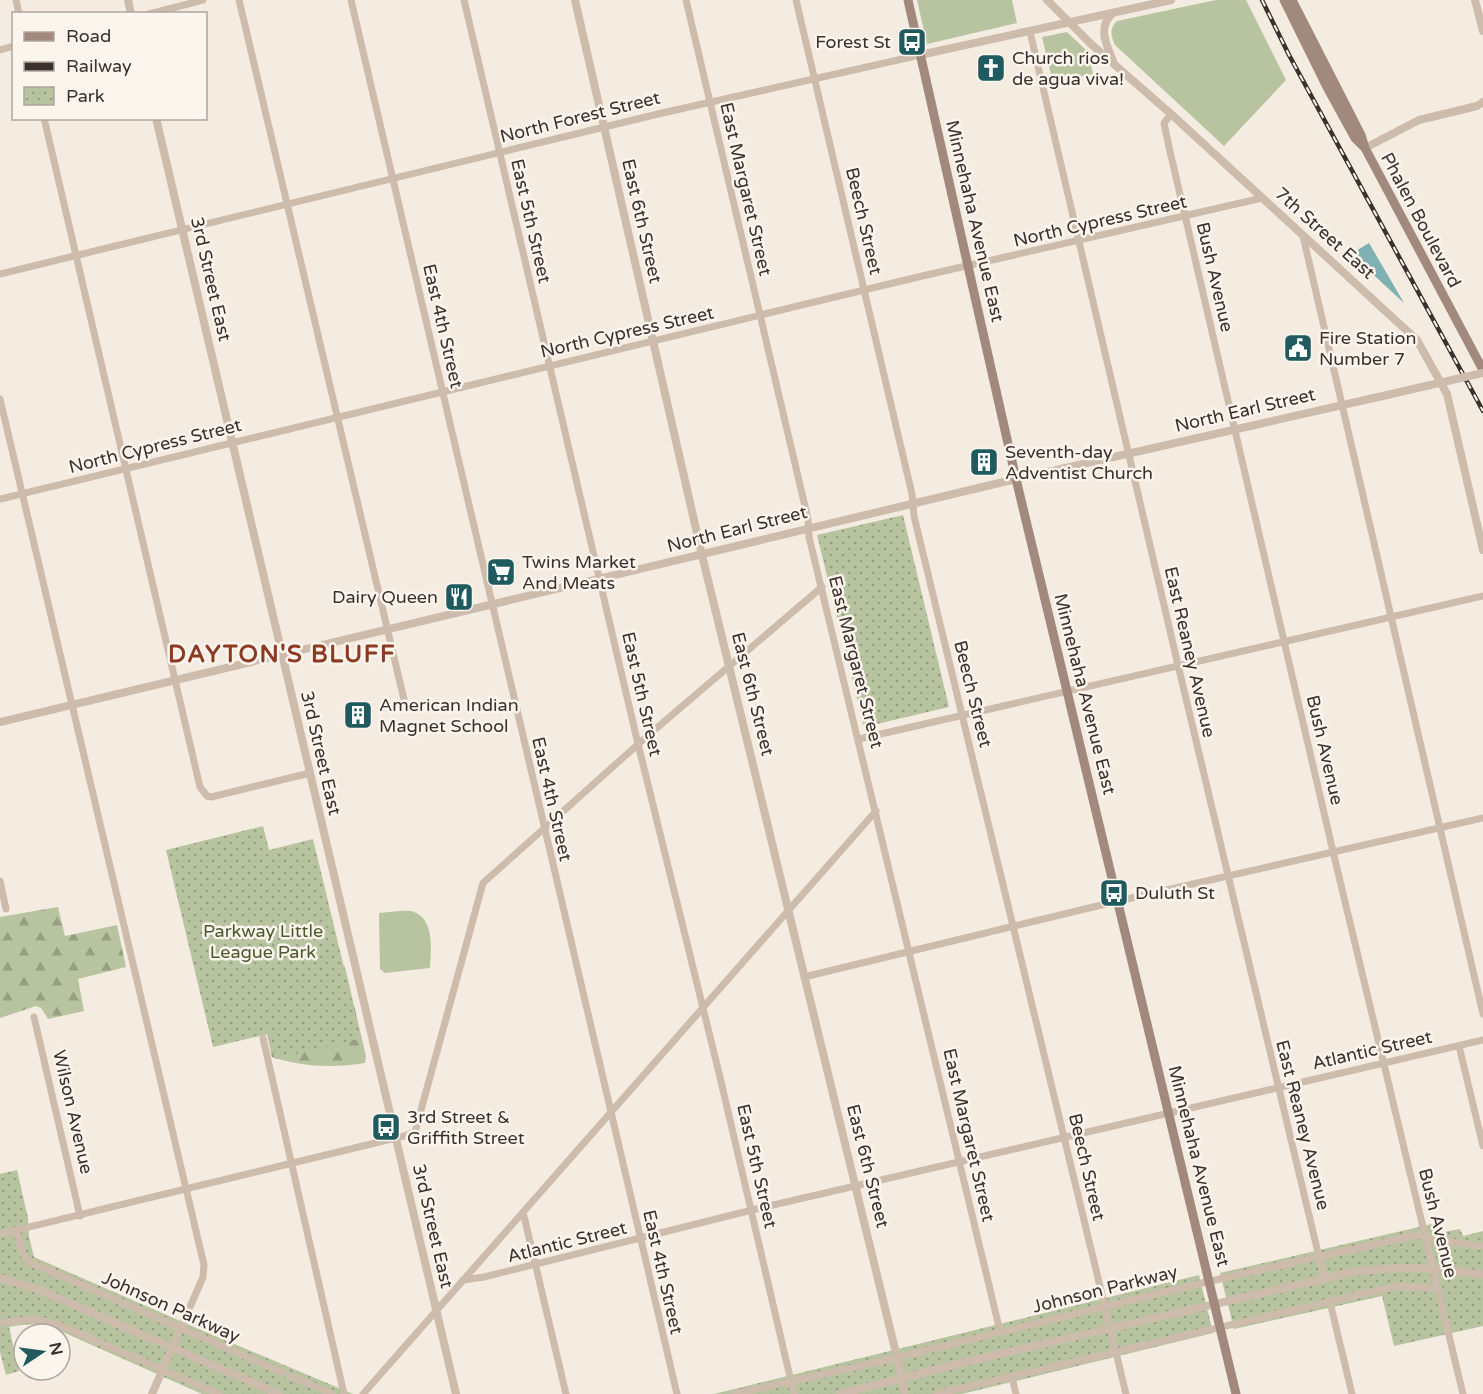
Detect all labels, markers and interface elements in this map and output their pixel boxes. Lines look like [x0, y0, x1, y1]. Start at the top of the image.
legend [12, 12, 207, 120]
text: Road [66, 25, 111, 47]
bus stop icon: Forest St [896, 26, 928, 58]
place label: Forest St [815, 31, 891, 53]
place label: Church rios de agua viva! [1012, 47, 1124, 90]
church icon: Church rios de agua viva! [975, 52, 1007, 84]
text: Railway [66, 55, 132, 77]
text: Park [66, 85, 105, 107]
street label: North Forest Street [498, 86, 662, 148]
street label: East Margaret Street [715, 100, 777, 278]
street label: Minnehaha Avenue East [941, 118, 1009, 324]
street label: Phalen Boulevard [1376, 149, 1466, 291]
street label: East 5th Street [506, 157, 556, 285]
street label: East 6th Street [617, 157, 667, 285]
street label: Beech Street [841, 165, 887, 277]
street label: 7th Street East [1270, 182, 1380, 284]
street label: North Cypress Street [1011, 190, 1189, 252]
street label: 3rd Street East [186, 215, 236, 343]
street label: Bush Avenue [1192, 220, 1238, 334]
street label: East 4th Street [418, 262, 468, 390]
street label: North Cypress Street [538, 301, 716, 363]
place label: Fire Station Number 7 [1319, 327, 1416, 370]
public building icon: Fire Station Number 7 [1282, 332, 1314, 364]
street label: North Earl Street [1173, 383, 1318, 437]
street label: North Cypress Street [66, 414, 244, 478]
place label: Seventh-day Adventist Church [1005, 441, 1153, 484]
building icon: Seventh-day Adventist Church [968, 446, 1000, 478]
street label: North Earl Street [665, 501, 809, 557]
place label: Twins Market And Meats [522, 551, 636, 594]
supermarket icon: Twins Market And Meats [485, 556, 517, 588]
street label: East Reaney Avenue [1160, 564, 1220, 740]
street label: East Margaret Street [824, 573, 888, 751]
restaurant icon: Dairy Queen [443, 581, 475, 613]
place label: Dairy Queen [332, 586, 438, 608]
street label: Minnehaha Avenue East [1049, 591, 1121, 797]
street label: East 5th Street [617, 630, 667, 758]
street label: East 6th Street [727, 630, 779, 758]
street label: Beech Street [949, 638, 997, 750]
district label: DAYTON'S BLUFF [168, 640, 396, 669]
street label: 3rd Street East [296, 689, 346, 817]
street label: Bush Avenue [1302, 693, 1348, 807]
place label: American Indian Magnet School [379, 694, 519, 737]
building icon: American Indian Magnet School [342, 699, 374, 731]
street label: East 4th Street [527, 735, 577, 863]
bus stop icon: Duluth St [1098, 877, 1130, 909]
place label: Duluth St [1135, 882, 1215, 904]
park label: Parkway Little League Park [203, 920, 323, 963]
street label: Atlantic Street [1310, 1025, 1434, 1074]
street label: East Reaney Avenue [1271, 1038, 1335, 1212]
street label: East Margaret Street [938, 1046, 1000, 1224]
street label: Wilson Avenue [48, 1048, 98, 1176]
street label: Minnehaha Avenue East [1163, 1063, 1235, 1269]
street label: East 5th Street [732, 1102, 782, 1230]
street label: East 6th Street [842, 1102, 894, 1230]
place label: 3rd Street & Griffith Street [407, 1106, 525, 1149]
bus stop icon: 3rd Street & Griffith Street [370, 1111, 402, 1143]
street label: Beech Street [1064, 1111, 1110, 1223]
street label: 3rd Street East [408, 1162, 458, 1290]
street label: Bush Avenue [1414, 1166, 1462, 1280]
street label: East 4th Street [638, 1208, 688, 1336]
street label: Atlantic Street [505, 1217, 629, 1267]
street label: Johnson Parkway [1030, 1260, 1180, 1318]
street label: Johnson Parkway [99, 1267, 244, 1347]
north arrow [12, 1322, 72, 1382]
text: N [44, 1340, 67, 1357]

